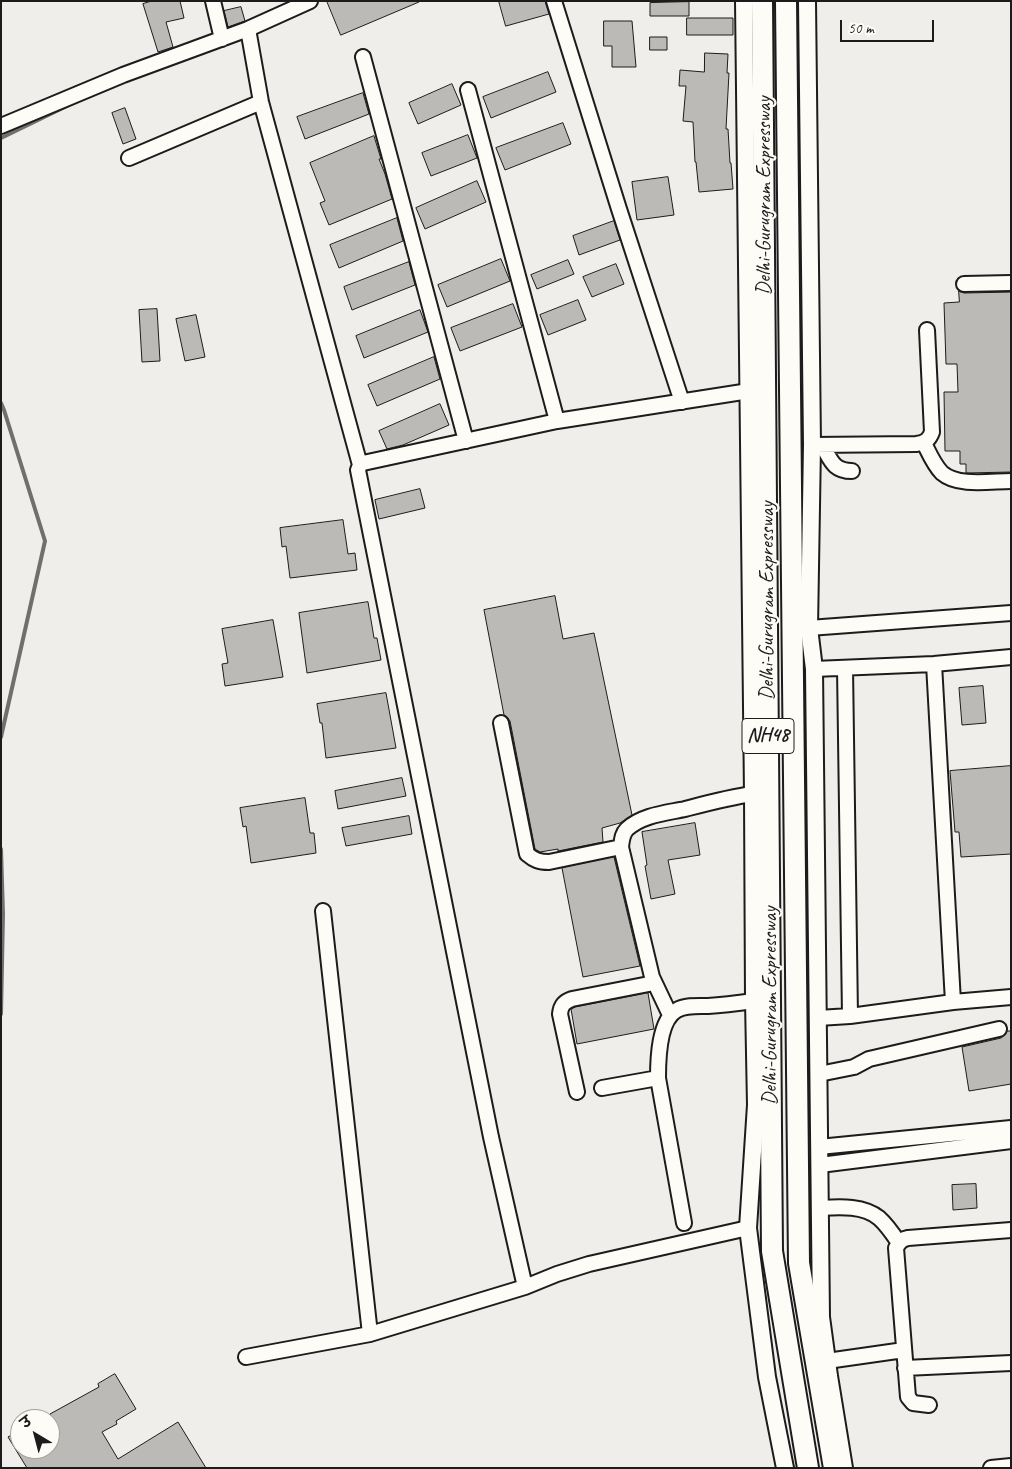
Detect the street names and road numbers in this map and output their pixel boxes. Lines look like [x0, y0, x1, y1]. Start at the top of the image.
street label: Delhi-Gurugram Expressway [751, 97, 777, 295]
street label: Delhi-Gurugram Expressway [754, 502, 780, 700]
road number: NH48 [742, 718, 794, 754]
street label: Delhi-Gurugram Expressway [757, 907, 783, 1105]

